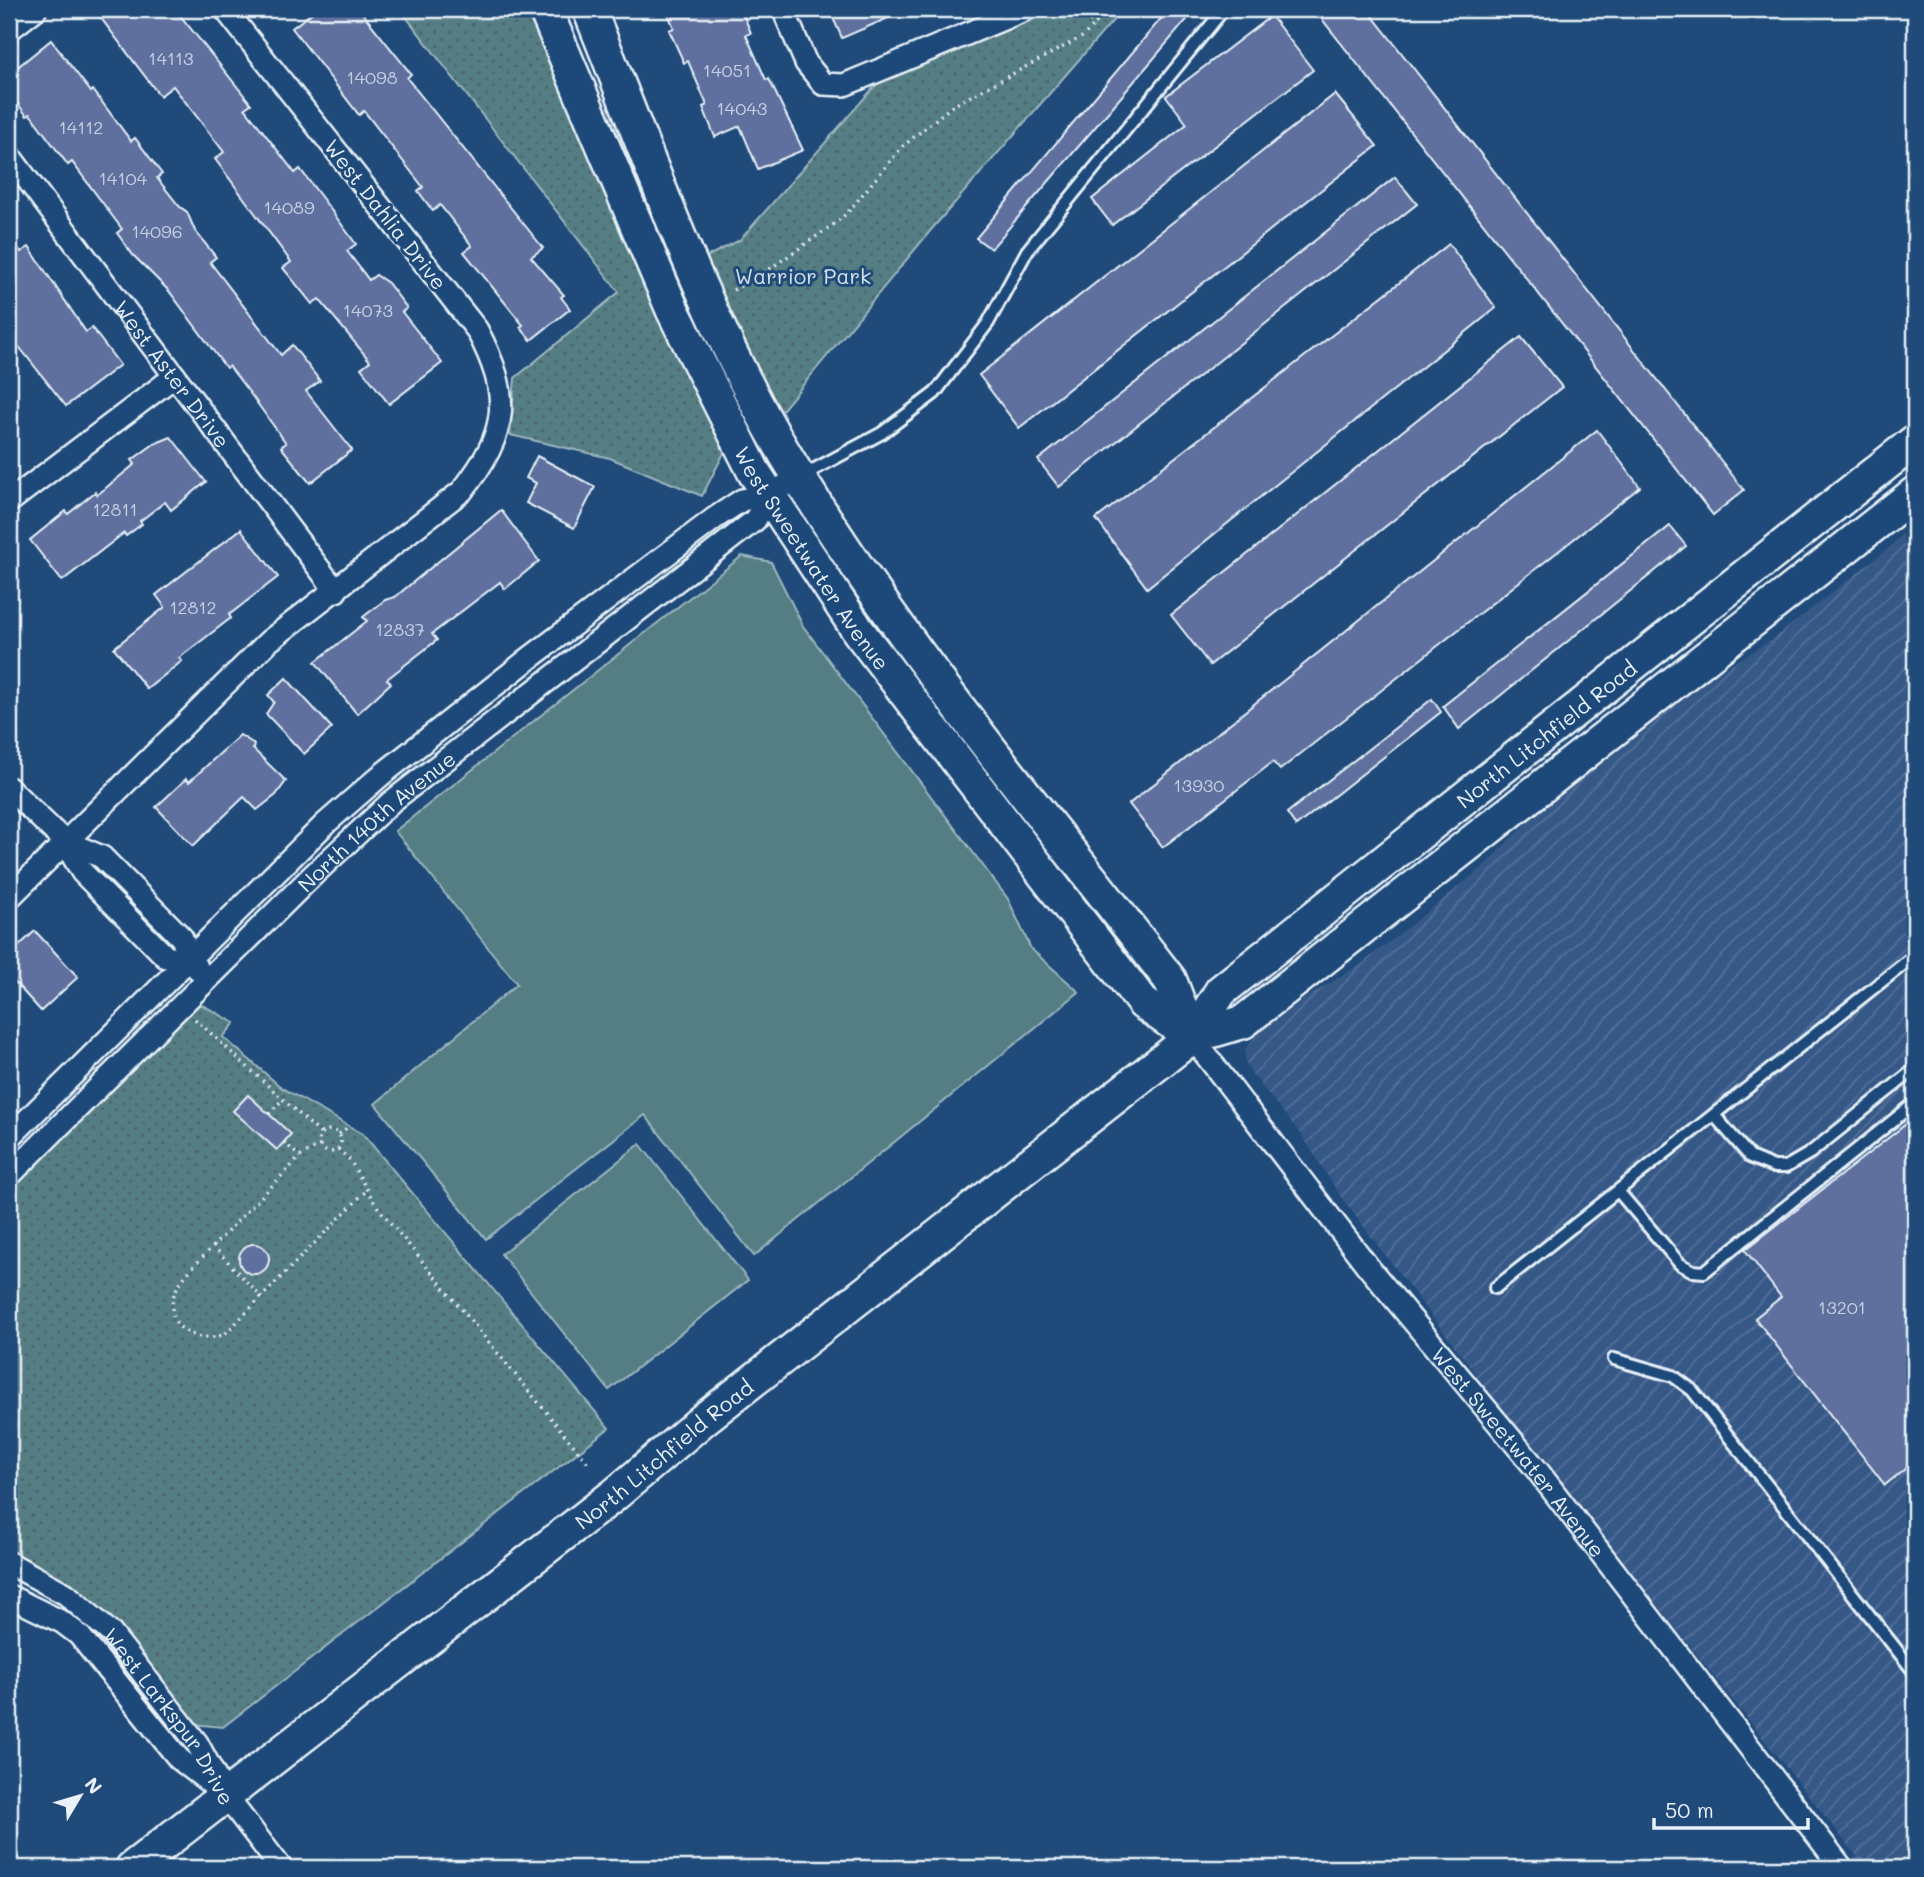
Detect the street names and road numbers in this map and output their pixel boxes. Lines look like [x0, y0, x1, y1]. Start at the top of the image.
street label: West Dahlia Drive [319, 133, 453, 295]
street label: West Aster Drive [109, 294, 237, 452]
street label: West Sweetwater Avenue [730, 441, 896, 675]
street label: North Litchfield Road [1450, 654, 1642, 813]
street label: North 140th Avenue [291, 744, 460, 897]
street label: West Sweetwater Avenue [1426, 1341, 1612, 1562]
street label: North Litchfield Road [569, 1373, 758, 1534]
street label: West Larkspur Drive [98, 1622, 241, 1810]

